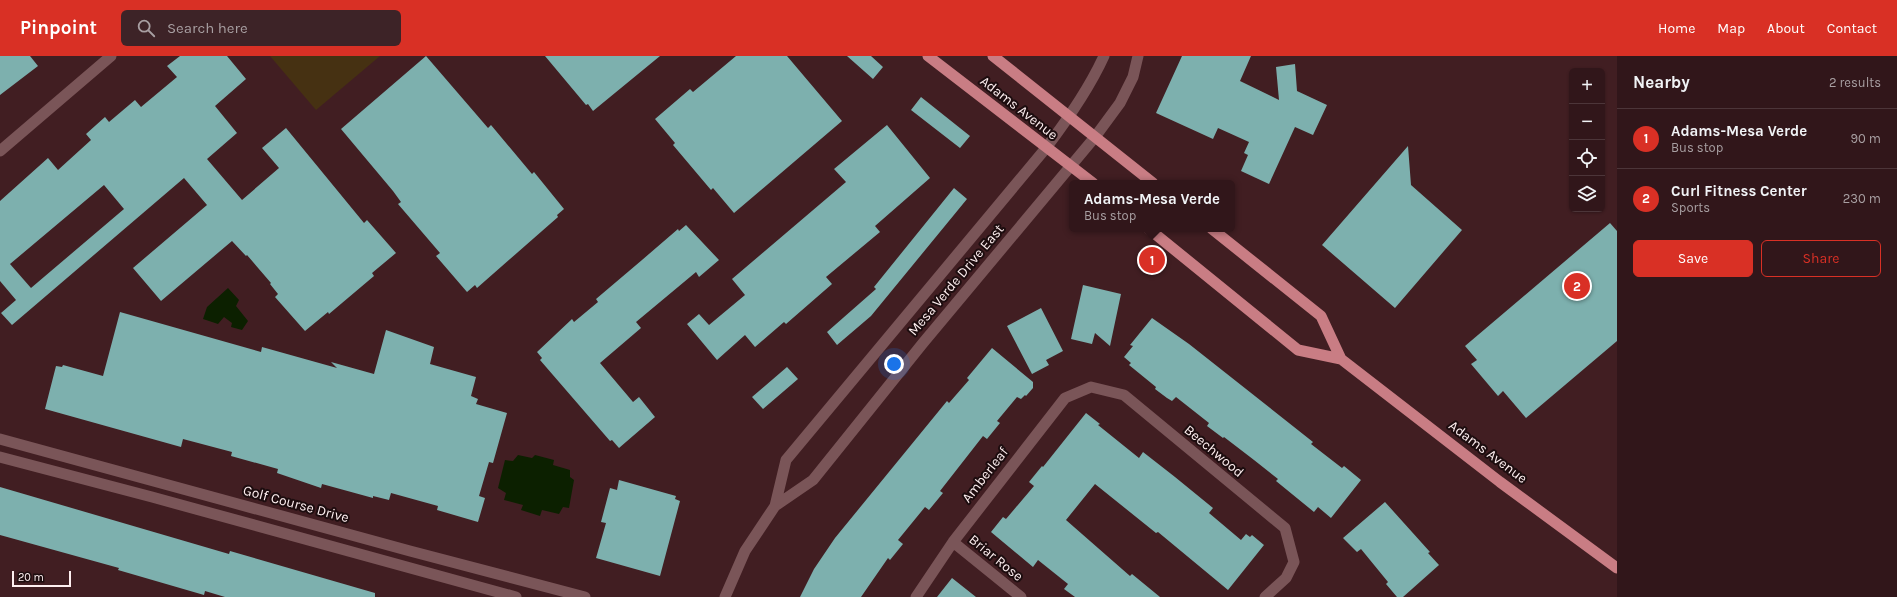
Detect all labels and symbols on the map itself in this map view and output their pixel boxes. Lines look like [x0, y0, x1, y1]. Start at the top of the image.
street label: Adams Avenue [977, 72, 1061, 144]
street label: Mesa Verde Drive East [904, 221, 1008, 339]
pin: 1 [1139, 245, 1165, 275]
pin: 2 [1564, 271, 1590, 301]
your location [884, 354, 904, 374]
street label: Adams Avenue [1445, 417, 1531, 487]
street label: Beechwood [1181, 421, 1247, 481]
street label: Amberleaf [958, 444, 1012, 506]
street label: Golf Course Drive [241, 482, 351, 526]
street label: Briar Rose [965, 531, 1027, 585]
scale bar [12, 569, 71, 588]

